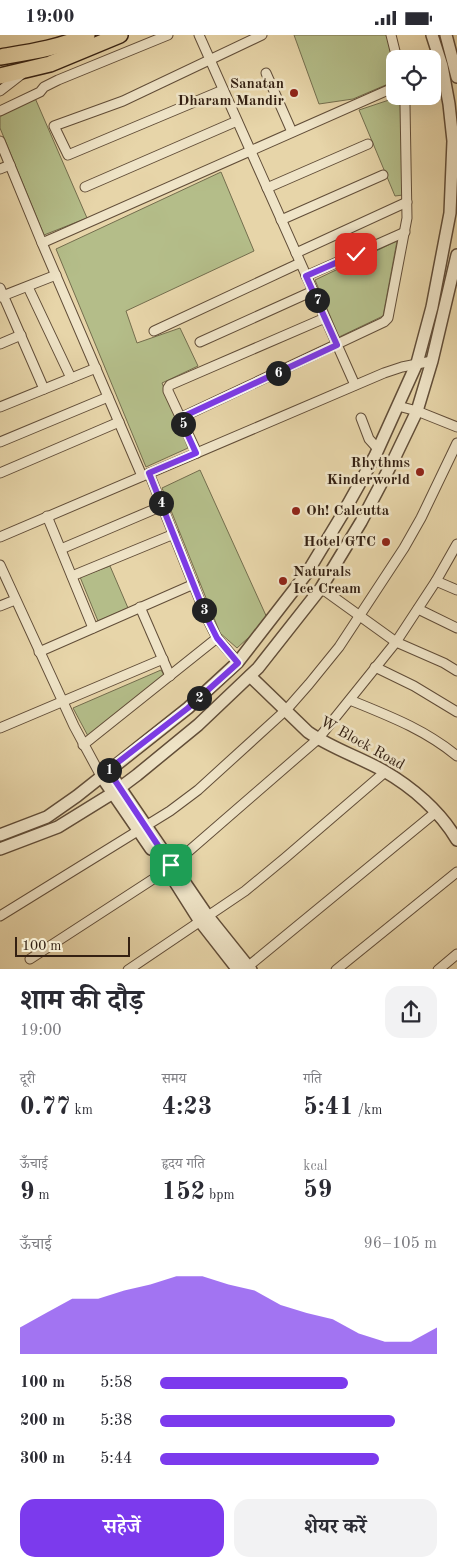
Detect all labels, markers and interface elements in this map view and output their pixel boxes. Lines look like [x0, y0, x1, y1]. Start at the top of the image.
text: 19:00 [25, 8, 74, 27]
map controls [386, 50, 441, 105]
button: locate [386, 50, 441, 105]
place label: Sanatan Dharam Mandir [178, 77, 284, 109]
marker: Sanatan Dharam Mandir [288, 87, 300, 99]
pin [335, 233, 377, 275]
icon: check [342, 240, 370, 268]
pin: 7 [304, 287, 330, 313]
text: 7 [313, 293, 322, 307]
pin: 6 [266, 361, 290, 385]
text: 6 [274, 366, 283, 380]
pin: 5 [170, 411, 196, 437]
text: 5 [179, 417, 188, 431]
place label: Rhythms Kinderworld [326, 456, 410, 488]
marker: Rhythms Kinderworld [414, 466, 426, 478]
pin: 4 [148, 491, 174, 515]
text: 4 [157, 496, 166, 510]
place label: Oh! Calcutta [306, 504, 390, 519]
marker: Oh! Calcutta [290, 505, 302, 517]
place label: Hotel GTC [303, 535, 376, 550]
marker: Hotel GTC [380, 536, 392, 548]
place label: Naturals Ice Cream [293, 565, 361, 597]
marker: Naturals Ice Cream [277, 575, 289, 587]
pin: 3 [192, 597, 216, 623]
text: 3 [200, 603, 209, 617]
pin: 2 [186, 685, 212, 711]
text: 2 [195, 691, 204, 705]
street label: W Block Road [317, 715, 407, 773]
pin: 1 [96, 757, 122, 783]
text: 1 [105, 763, 114, 777]
pin [150, 844, 192, 886]
icon: arrive [157, 851, 185, 879]
scale bar [15, 934, 130, 958]
text: 100 m [22, 939, 61, 953]
button: share [385, 986, 437, 1038]
text: शाम की दौड़ [20, 988, 144, 1016]
text: 19:00 [20, 1023, 62, 1039]
text: दूरी [20, 1072, 35, 1086]
text: समय [162, 1072, 186, 1086]
text: गति [303, 1072, 322, 1086]
text: 0.77 [20, 1095, 71, 1120]
text: 4:23 [162, 1095, 212, 1120]
text: 5:41 [303, 1095, 354, 1120]
text: km [71, 1103, 93, 1117]
text: /km [354, 1103, 382, 1117]
text: ऊँचाई [20, 1157, 48, 1171]
text: हृदय गति [162, 1157, 205, 1171]
text: kcal [303, 1159, 327, 1173]
text: 59 [303, 1178, 332, 1203]
text: 9 [20, 1180, 35, 1205]
text: 152 [162, 1180, 205, 1205]
text: m [35, 1188, 50, 1202]
text: bpm [205, 1188, 235, 1202]
text: 96–105 m [363, 1236, 437, 1252]
text: ऊँचाई [20, 1237, 52, 1253]
text: 100 m [20, 1375, 65, 1391]
text: 5:58 [100, 1375, 132, 1391]
text: 200 m [20, 1413, 65, 1429]
text: 5:38 [100, 1413, 132, 1429]
text: 300 m [20, 1451, 65, 1467]
text: 5:44 [100, 1451, 132, 1467]
button: सहेजें [20, 1499, 224, 1557]
button: शेयर करें [234, 1499, 437, 1557]

